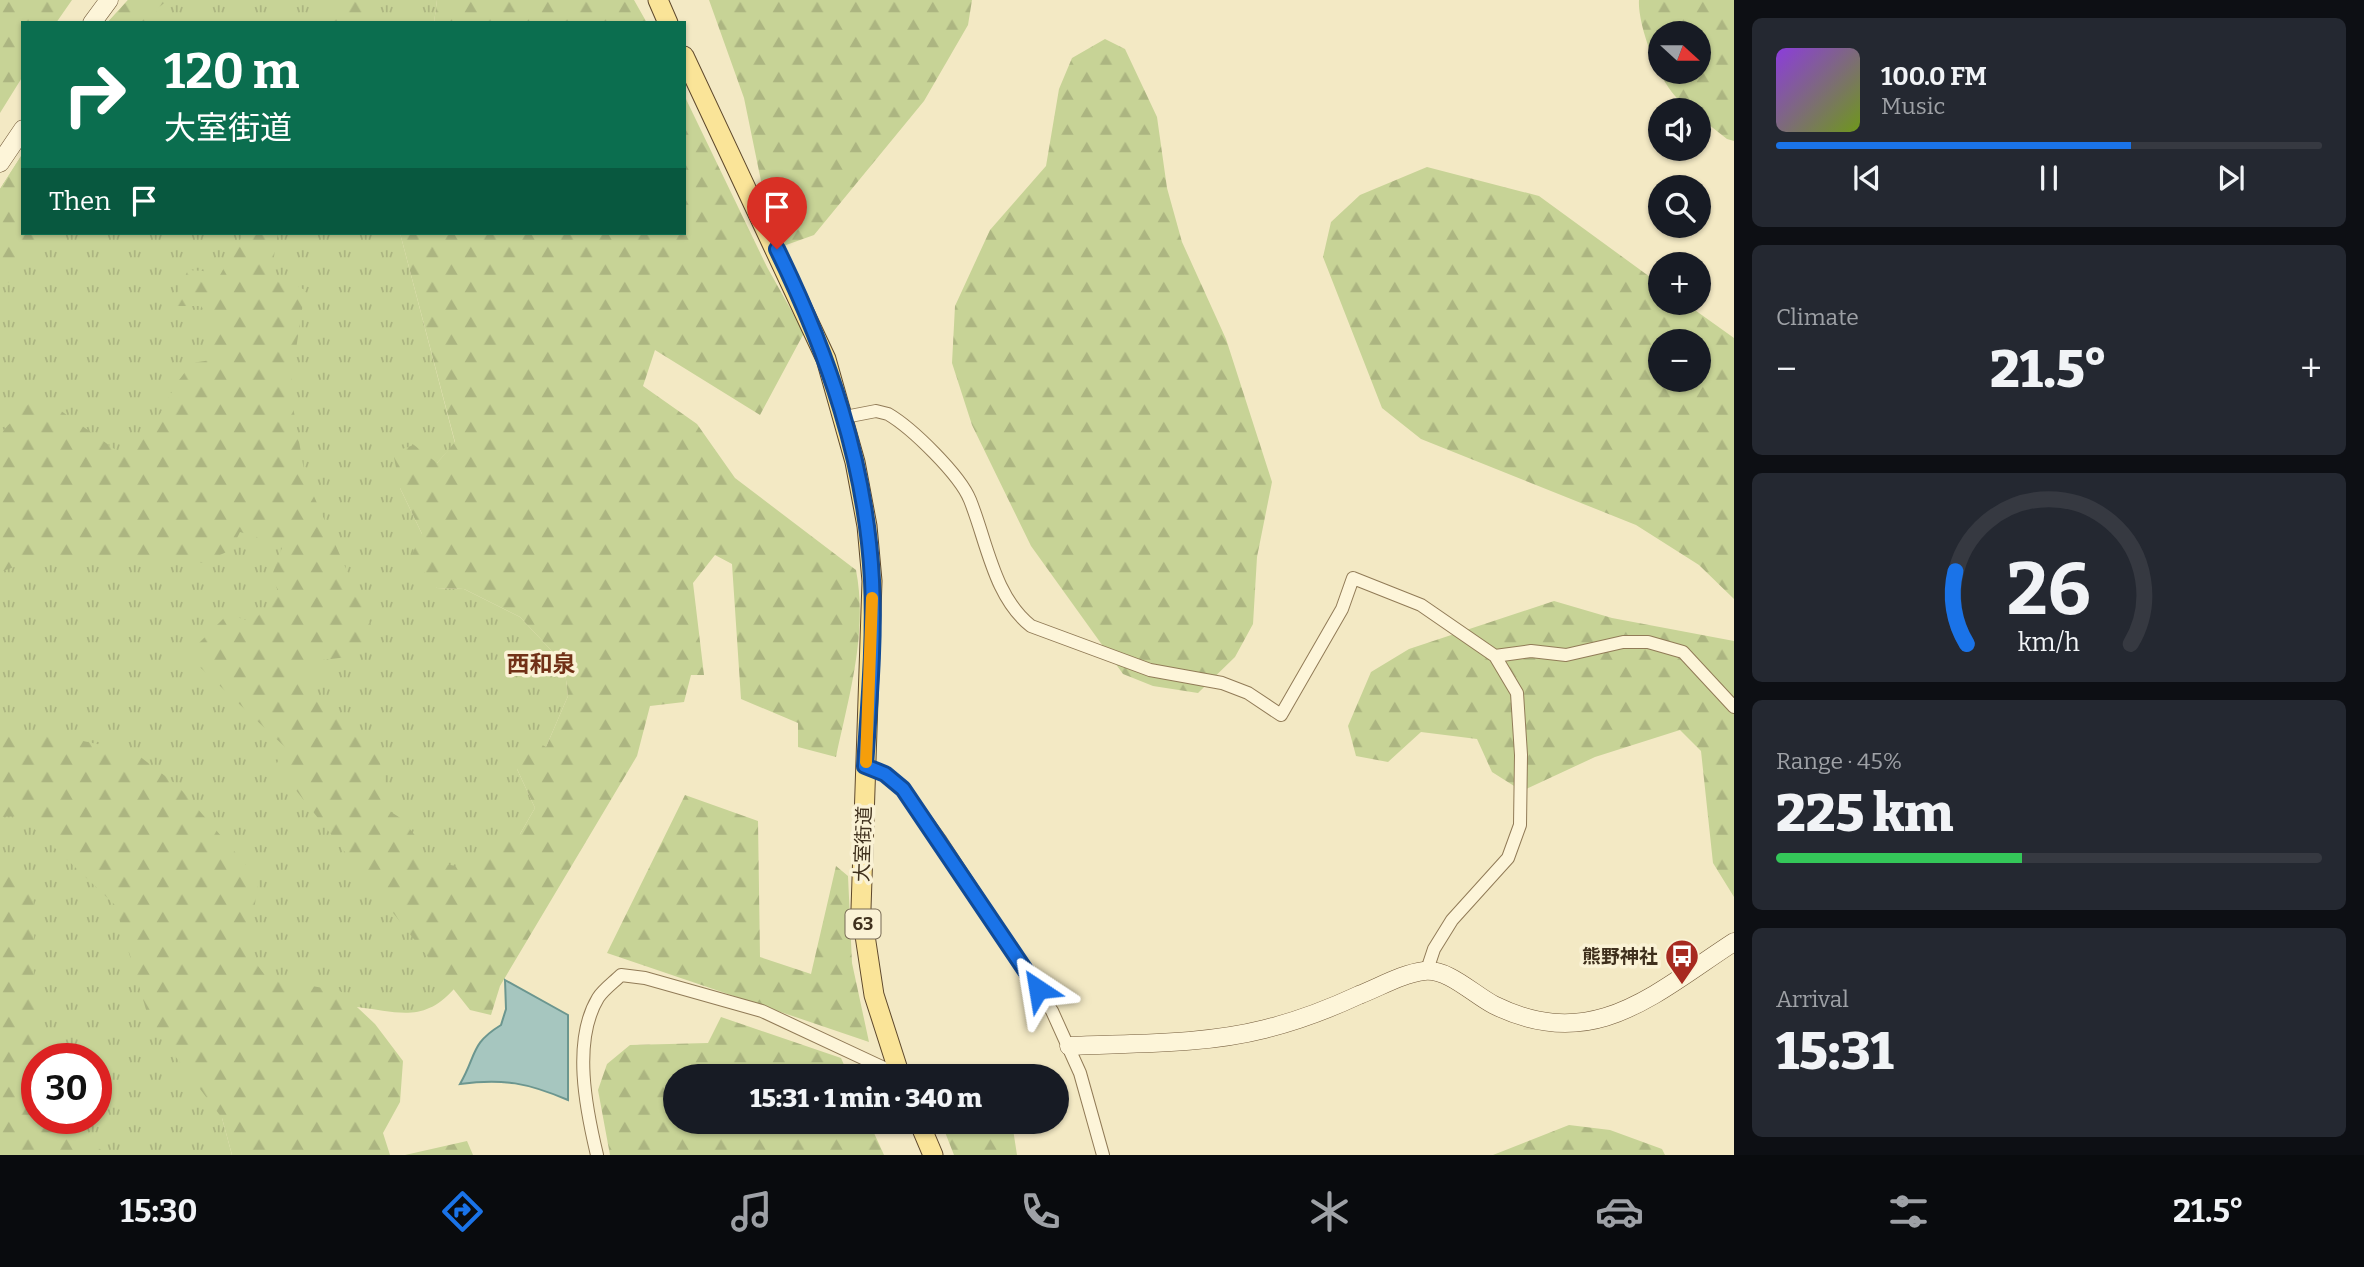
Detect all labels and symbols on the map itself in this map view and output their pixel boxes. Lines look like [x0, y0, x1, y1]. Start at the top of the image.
north arrow [1648, 21, 1712, 84]
pin [747, 177, 807, 249]
district label: 西和泉 [507, 650, 576, 678]
street label: 大室街道 [850, 806, 876, 882]
road number: 63 [846, 909, 880, 939]
bus stop icon: 熊野神社 [1663, 937, 1701, 986]
place label: 熊野神社 [1582, 945, 1658, 968]
position arrow [1001, 952, 1075, 1026]
speed limit sign: 30 [21, 1043, 112, 1134]

